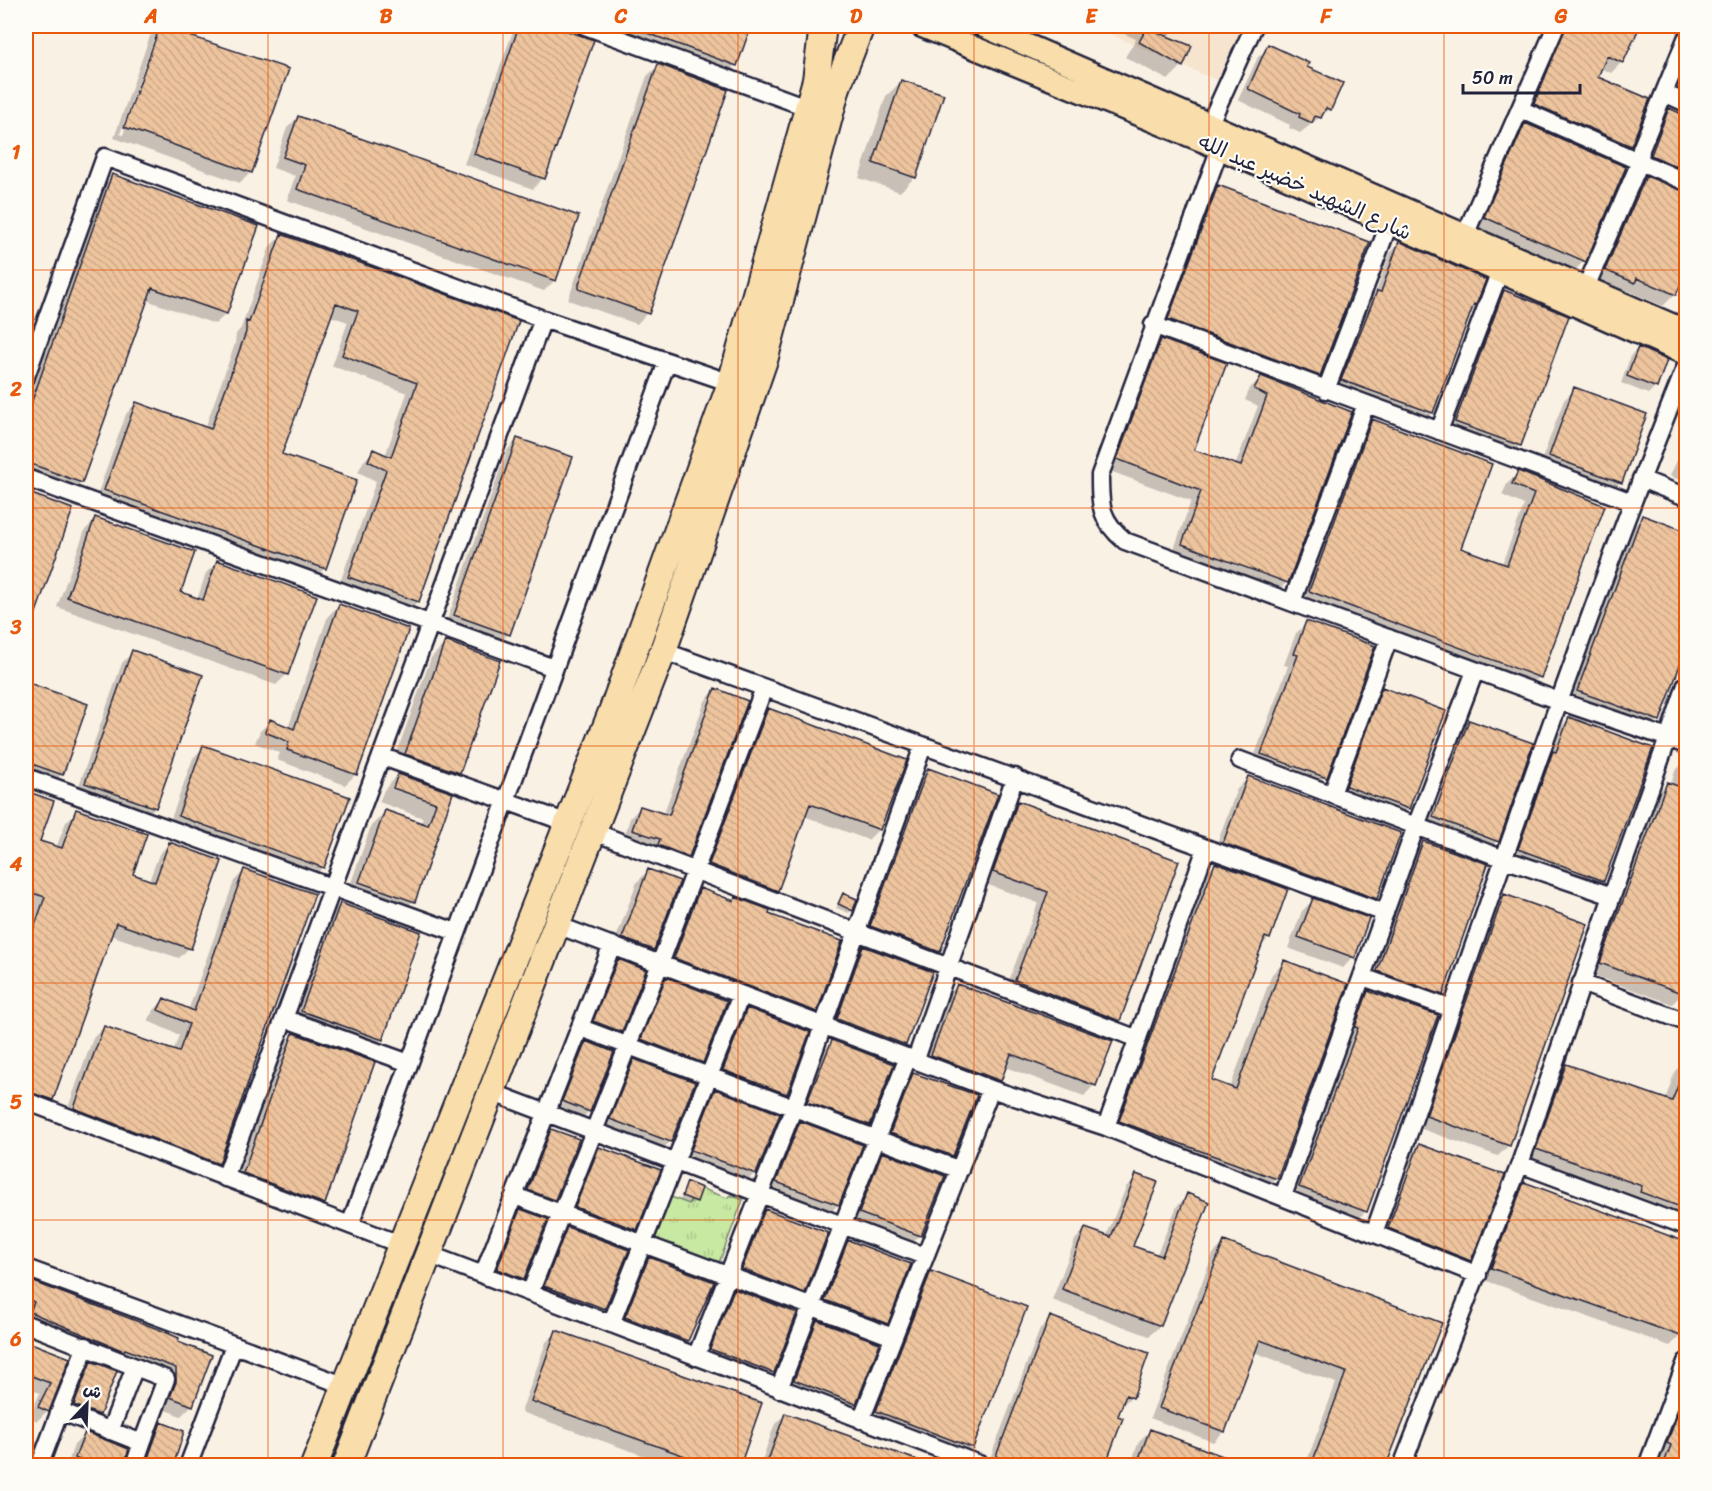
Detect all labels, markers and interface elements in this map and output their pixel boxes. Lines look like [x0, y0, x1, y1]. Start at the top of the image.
text: A [143, 0, 158, 34]
text: B [380, 0, 393, 34]
text: C [614, 0, 628, 34]
text: D [850, 0, 863, 34]
text: E [1085, 0, 1098, 34]
text: F [1320, 0, 1333, 34]
text: G [1554, 0, 1568, 34]
scale bar [1463, 57, 1580, 95]
text: 50 m [1472, 62, 1513, 94]
street label: شارع الشهيد خضير عبد الله [1192, 123, 1418, 251]
text: 1 [12, 135, 21, 170]
text: 2 [9, 372, 22, 407]
text: 3 [10, 610, 22, 645]
text: 4 [9, 847, 23, 882]
text: 5 [10, 1085, 22, 1120]
text: 6 [9, 1322, 22, 1357]
north arrow [57, 1374, 117, 1434]
text: ش [79, 1374, 106, 1407]

